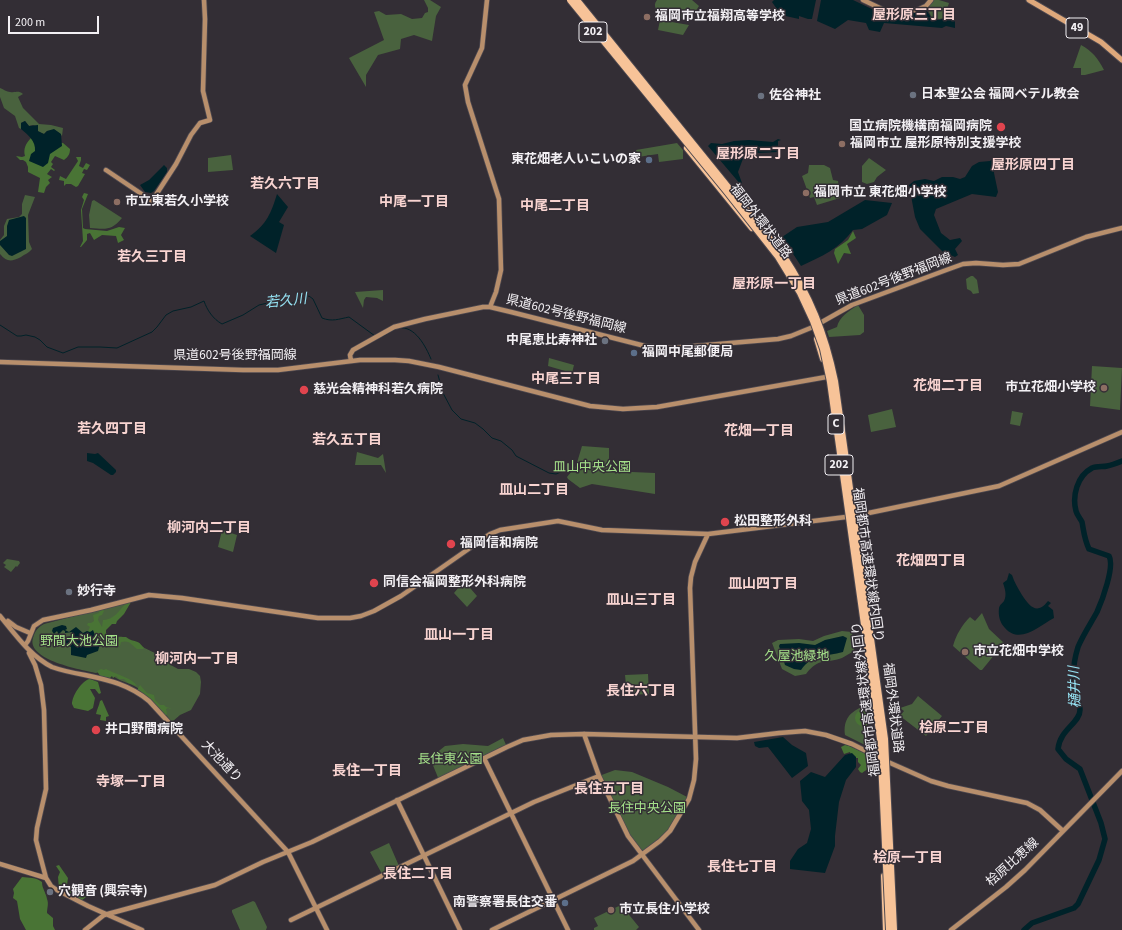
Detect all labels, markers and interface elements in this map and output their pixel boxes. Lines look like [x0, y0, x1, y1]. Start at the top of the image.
scale bar [10, 8, 101, 34]
district label: 屋形原三丁目 [872, 8, 956, 24]
place label: 福岡市立福翔高等学校 [655, 9, 785, 25]
marker: 福岡市立福翔高等学校 [642, 12, 652, 22]
text: 200 m [15, 14, 45, 31]
road number: 49 [1066, 18, 1088, 38]
road number: 202 [579, 22, 607, 42]
place label: 日本聖公会 福岡ベテル教会 [921, 87, 1080, 103]
place label: 佐谷神社 [769, 88, 821, 104]
marker: 日本聖公会 福岡ベテル教会 [908, 90, 918, 100]
marker: 佐谷神社 [756, 91, 766, 101]
place label: 国立病院機構南福岡病院 [849, 119, 992, 135]
marker: 国立病院機構南福岡病院 [995, 121, 1007, 133]
place label: 福岡市立 屋形原特別支援学校 [850, 136, 1022, 152]
marker: 福岡市立 屋形原特別支援学校 [837, 139, 847, 149]
district label: 屋形原二丁目 [716, 147, 800, 163]
place label: 東花畑老人いこいの家 [511, 152, 641, 168]
marker: 東花畑老人いこいの家 [644, 155, 654, 165]
district label: 屋形原四丁目 [991, 158, 1075, 174]
district label: 若久六丁目 [250, 177, 320, 193]
street label: 福岡外環状道路 [726, 181, 794, 263]
place label: 福岡市立 東花畑小学校 [814, 185, 947, 201]
marker: 福岡市立 東花畑小学校 [801, 188, 811, 198]
place label: 市立東若久小学校 [125, 194, 229, 210]
district label: 中尾一丁目 [379, 195, 449, 211]
marker: 市立東若久小学校 [112, 197, 122, 207]
district label: 中尾二丁目 [520, 199, 590, 215]
district label: 若久三丁目 [117, 250, 187, 266]
street label: 県道602号後野福岡線 [834, 251, 954, 309]
district label: 屋形原一丁目 [732, 277, 816, 293]
water label: 若久川 [264, 291, 308, 313]
street label: 県道602号後野福岡線 [504, 293, 628, 337]
place label: 中尾恵比寿神社 [506, 333, 597, 349]
marker: 中尾恵比寿神社 [600, 336, 610, 346]
place label: 福岡中尾郵便局 [642, 345, 733, 361]
street label: 県道602号後野福岡線 [173, 348, 297, 364]
marker: 福岡中尾郵便局 [629, 348, 639, 358]
district label: 中尾三丁目 [531, 372, 601, 388]
district label: 花畑二丁目 [913, 379, 983, 395]
place label: 市立花畑小学校 [1005, 380, 1096, 396]
place label: 慈光会精神科若久病院 [313, 382, 443, 398]
marker: 市立花畑小学校 [1099, 383, 1109, 393]
marker: 慈光会精神科若久病院 [298, 384, 310, 396]
road number: C [828, 414, 844, 434]
district label: 若久四丁目 [77, 422, 147, 438]
district label: 花畑一丁目 [724, 424, 794, 440]
district label: 若久五丁目 [312, 433, 382, 449]
road number: 202 [825, 455, 853, 475]
park label: 皿山中央公園 [553, 460, 631, 476]
district label: 皿山二丁目 [499, 483, 569, 499]
street label: 福岡都市高速環状線内回り [848, 487, 886, 643]
place label: 松田整形外科 [734, 514, 812, 530]
marker: 松田整形外科 [719, 516, 731, 528]
district label: 柳河内二丁目 [167, 521, 251, 537]
place label: 福岡信和病院 [460, 536, 538, 552]
marker: 福岡信和病院 [445, 538, 457, 550]
district label: 花畑四丁目 [896, 554, 966, 570]
place label: 同信会福岡整形外科病院 [383, 575, 526, 591]
marker: 同信会福岡整形外科病院 [368, 577, 380, 589]
district label: 皿山四丁目 [728, 577, 798, 593]
place label: 妙行寺 [77, 584, 116, 600]
marker: 妙行寺 [64, 587, 74, 597]
district label: 皿山三丁目 [606, 593, 676, 609]
street label: 福岡都市高速環状線外回り [850, 621, 884, 777]
district label: 皿山一丁目 [424, 628, 494, 644]
park label: 野間大池公園 [40, 634, 118, 650]
place label: 市立花畑中学校 [973, 644, 1064, 660]
marker: 市立花畑中学校 [960, 647, 970, 657]
park label: 久屋池緑地 [765, 649, 829, 665]
district label: 柳河内一丁目 [155, 652, 239, 668]
street label: 福岡外環状道路 [879, 662, 905, 754]
water label: 樋井川 [1067, 666, 1085, 708]
district label: 長住六丁目 [606, 684, 676, 700]
district label: 桧原二丁目 [919, 721, 989, 737]
place label: 井口野間病院 [105, 722, 183, 738]
marker: 井口野間病院 [90, 724, 102, 736]
street label: 大池通り [198, 738, 244, 786]
park label: 長住東公園 [418, 752, 482, 768]
district label: 長住一丁目 [332, 764, 402, 780]
district label: 寺塚一丁目 [96, 775, 166, 791]
district label: 長住五丁目 [574, 782, 644, 798]
park label: 長住中央公園 [608, 801, 686, 817]
street label: 桧原比恵線 [984, 835, 1042, 891]
district label: 桧原一丁目 [873, 851, 943, 867]
district label: 長住七丁目 [707, 860, 777, 876]
district label: 長住二丁目 [383, 867, 453, 883]
place label: 穴観音 (興宗寺) [58, 884, 148, 900]
marker: 穴観音 (興宗寺) [45, 887, 55, 897]
place label: 南警察署長住交番 [453, 895, 557, 911]
marker: 南警察署長住交番 [560, 898, 570, 908]
place label: 市立長住小学校 [619, 902, 710, 918]
marker: 市立長住小学校 [606, 905, 616, 915]

